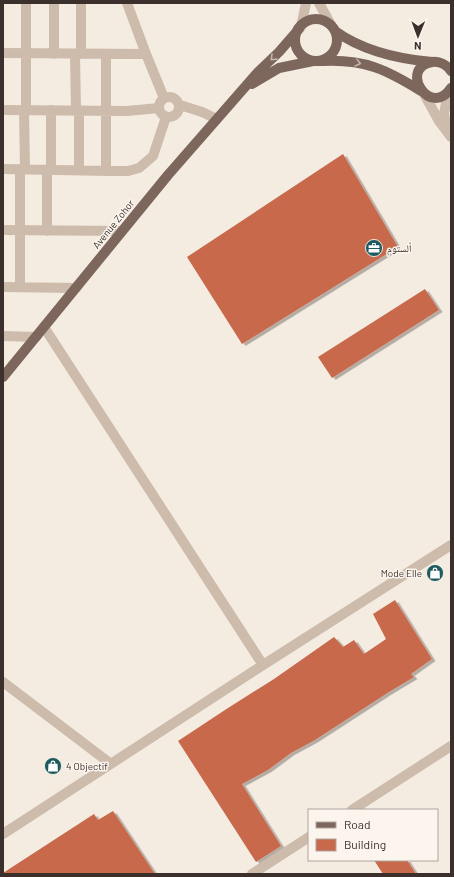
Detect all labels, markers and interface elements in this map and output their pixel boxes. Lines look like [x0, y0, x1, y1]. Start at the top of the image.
north arrow [398, 16, 438, 56]
text: N [414, 40, 422, 53]
one-way arrow [270, 53, 278, 61]
one-way arrow [355, 58, 361, 66]
street label: Avenue Zohor [90, 197, 136, 251]
office icon: ألستوم [364, 238, 384, 258]
place label: ألستوم [387, 242, 411, 256]
shop icon: Mode Elle [425, 563, 445, 583]
place label: Mode Elle [381, 567, 422, 579]
shop icon: 4 Objectif [43, 756, 63, 776]
place label: 4 Objectif [66, 760, 108, 772]
legend [308, 809, 438, 861]
text: Road [344, 817, 371, 831]
text: Building [344, 837, 386, 851]

